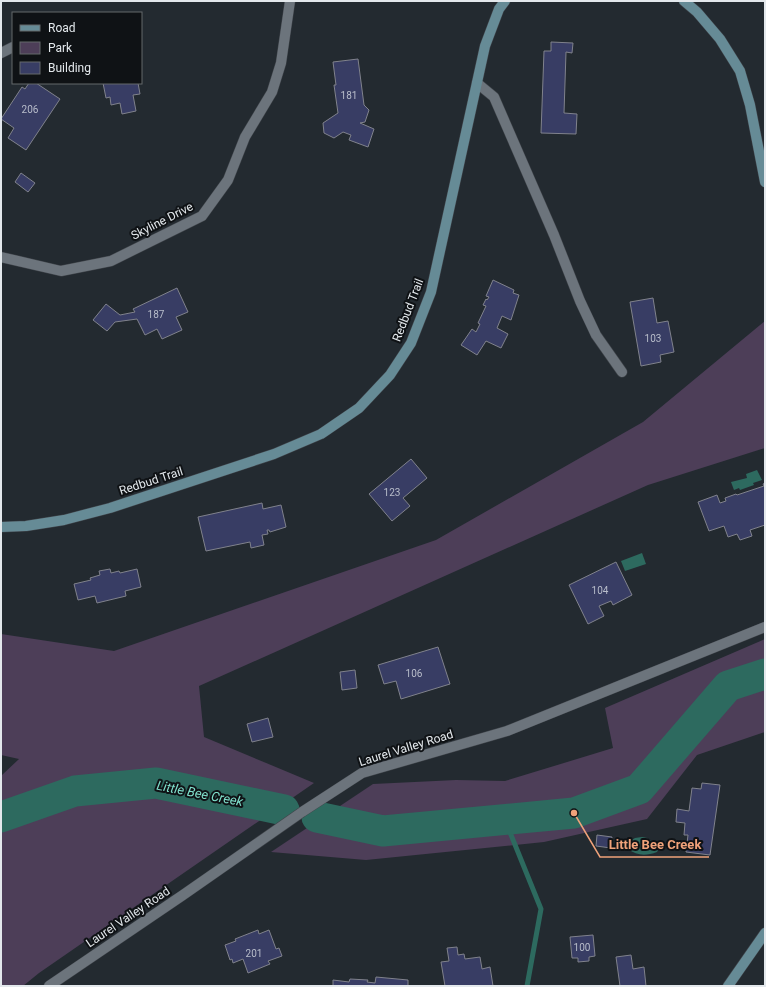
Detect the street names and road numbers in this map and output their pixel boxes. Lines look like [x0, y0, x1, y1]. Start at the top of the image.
street label: Skyline Drive [129, 199, 195, 243]
street label: Redbud Trail [390, 277, 426, 343]
street label: Redbud Trail [117, 464, 185, 498]
street label: Laurel Valley Road [357, 727, 455, 769]
street label: Laurel Valley Road [83, 884, 173, 950]

